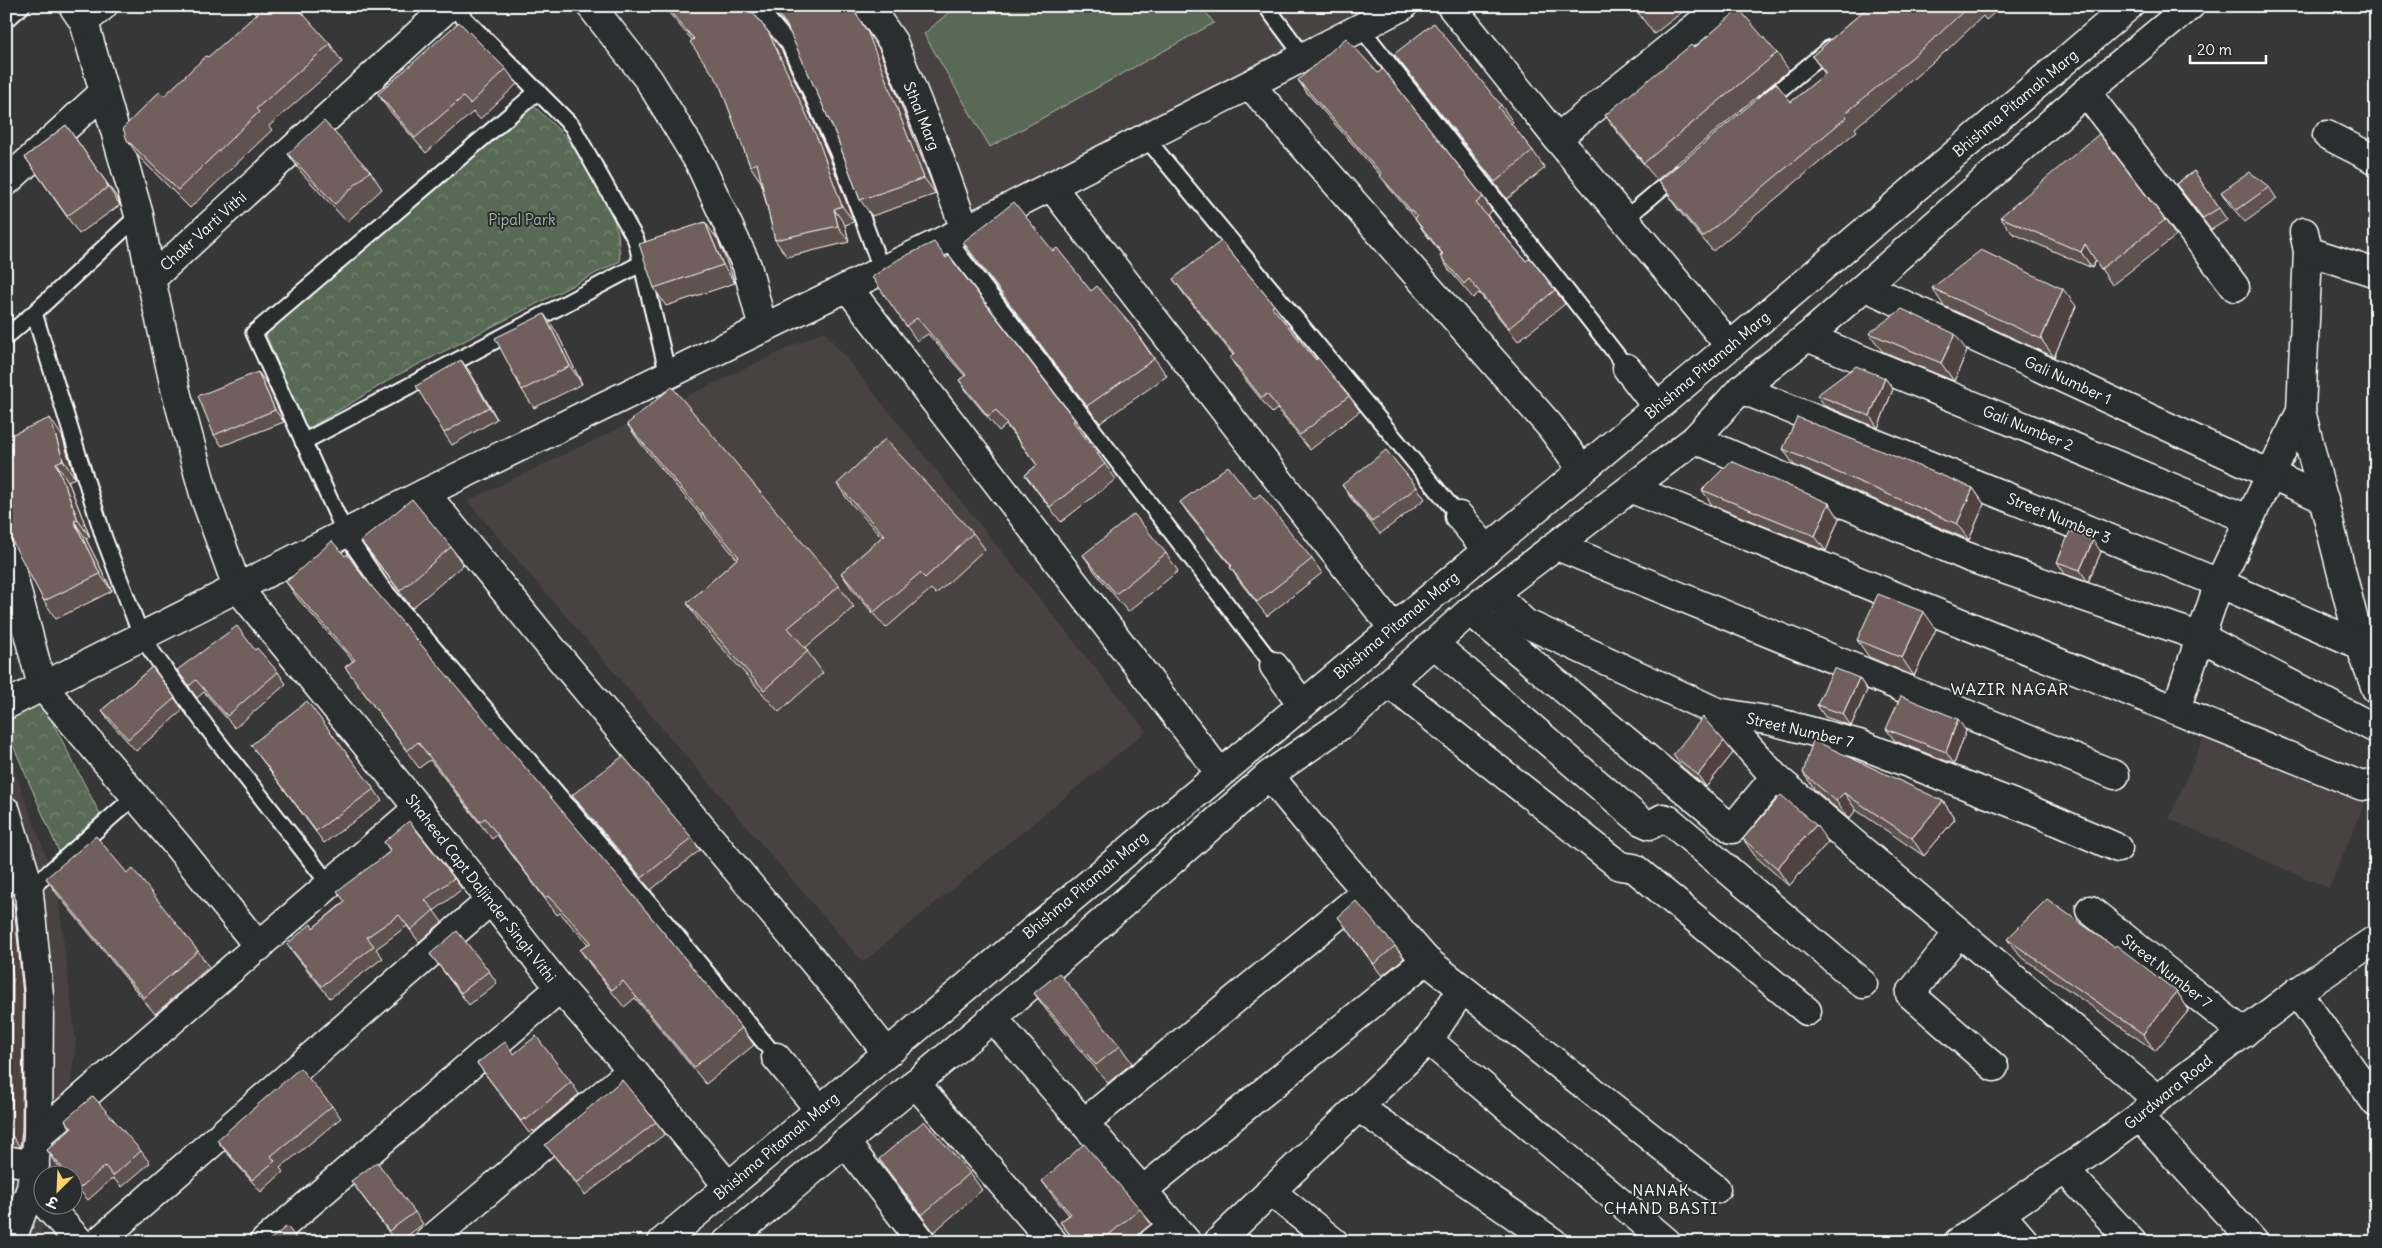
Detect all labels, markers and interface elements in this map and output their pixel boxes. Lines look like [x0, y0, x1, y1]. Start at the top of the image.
scale bar [2190, 32, 2266, 64]
text: 20 m [2197, 40, 2232, 59]
street label: Bhishma Pitamah Marg [1949, 45, 2081, 161]
street label: Sthal Marg [900, 79, 944, 153]
street label: Chakr Varti Vithi [156, 187, 250, 275]
park label: Pipal Park [488, 210, 556, 229]
street label: Bhishma Pitamah Marg [1641, 307, 1773, 423]
street label: Gali Number 1 [2021, 352, 2115, 408]
street label: Gali Number 2 [1980, 401, 2076, 455]
street label: Street Number 3 [2004, 489, 2114, 547]
street label: Bhishma Pitamah Marg [1330, 567, 1462, 683]
district label: WAZIR NAGAR [1951, 679, 2069, 699]
street label: Street Number 7 [1745, 708, 1855, 752]
street label: Shaheed Capt Daljinder Singh Vithi [402, 790, 560, 986]
street label: Bhishma Pitamah Marg [1019, 827, 1151, 943]
street label: Street Number 7 [2118, 930, 2216, 1012]
street label: Gurdwara Road [2120, 1051, 2216, 1133]
street label: Bhishma Pitamah Marg [710, 1088, 842, 1204]
north arrow [32, 1166, 82, 1216]
district label: NANAK CHAND BASTI [1604, 1180, 1718, 1218]
text: उ [43, 1191, 62, 1213]

